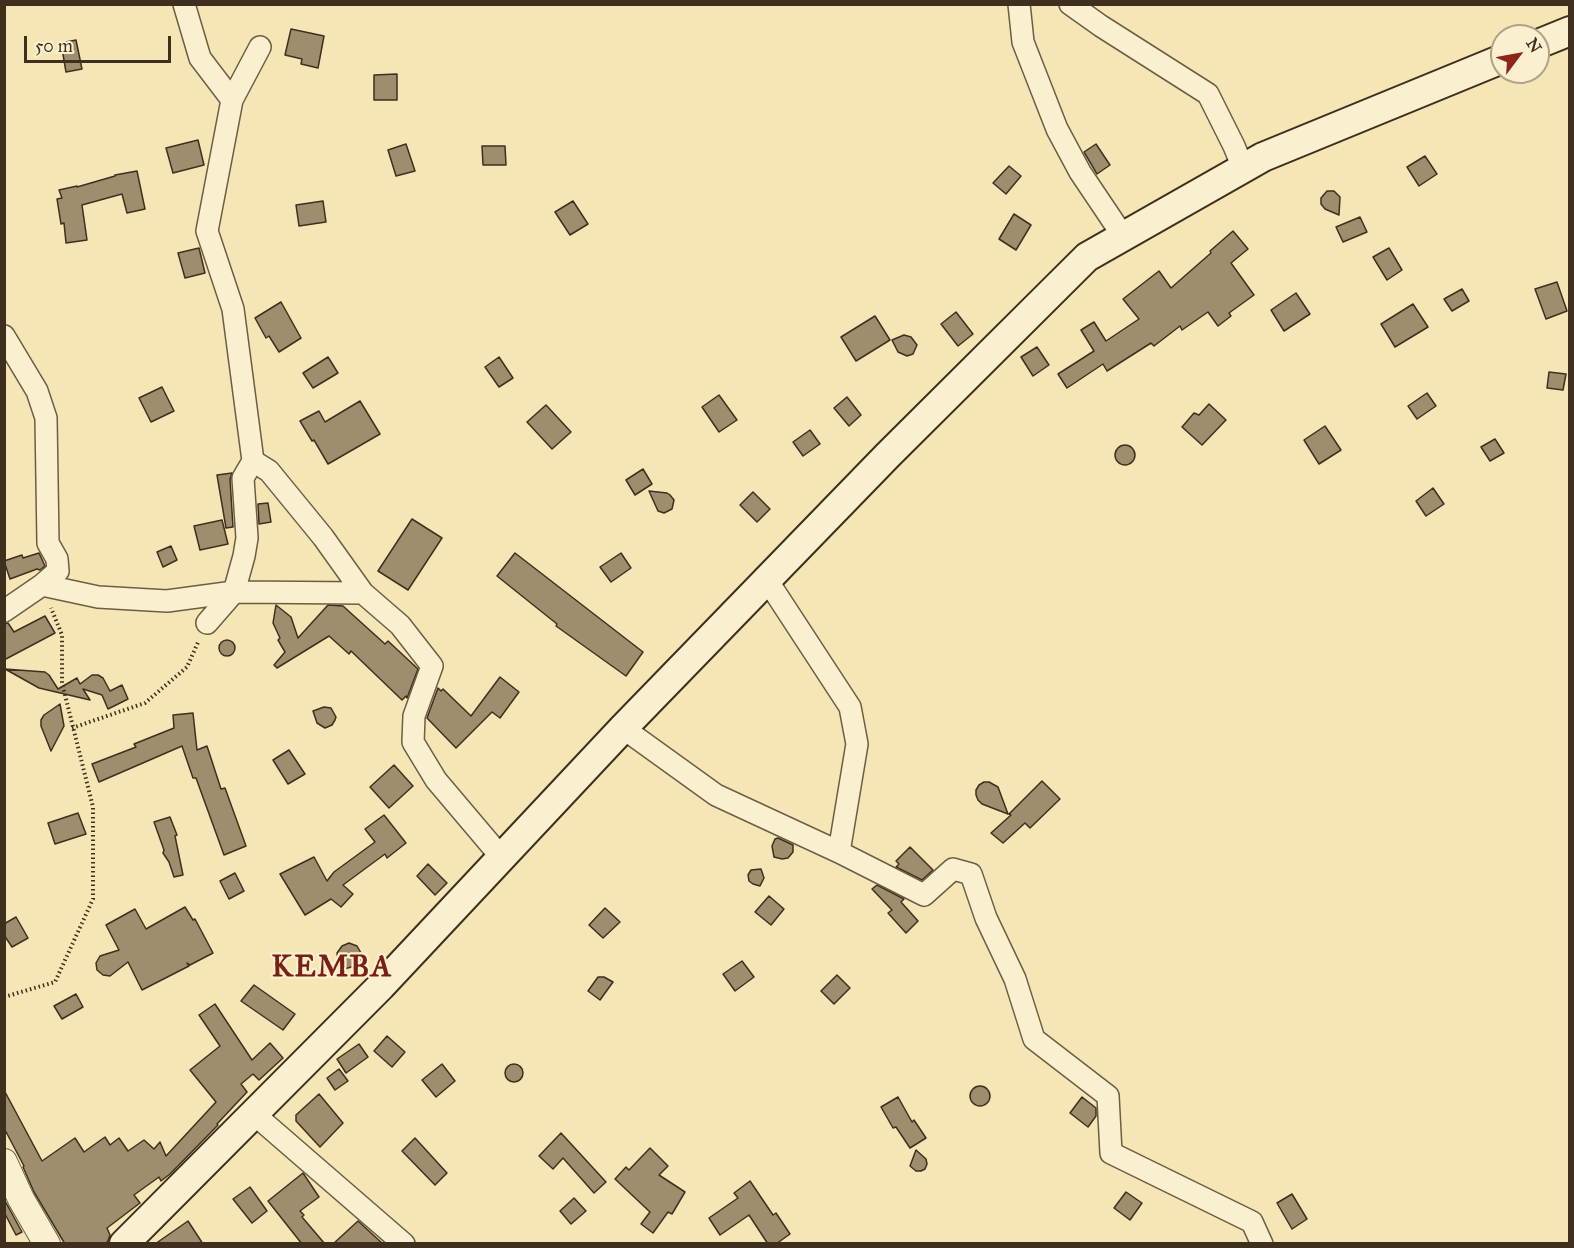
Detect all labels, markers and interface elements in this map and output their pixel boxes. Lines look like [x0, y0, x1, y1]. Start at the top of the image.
scale bar [27, 24, 174, 62]
north arrow [1490, 24, 1550, 84]
text: N [1522, 34, 1546, 56]
text: 50 m [35, 35, 73, 57]
district label: KEMBA [271, 951, 393, 987]

